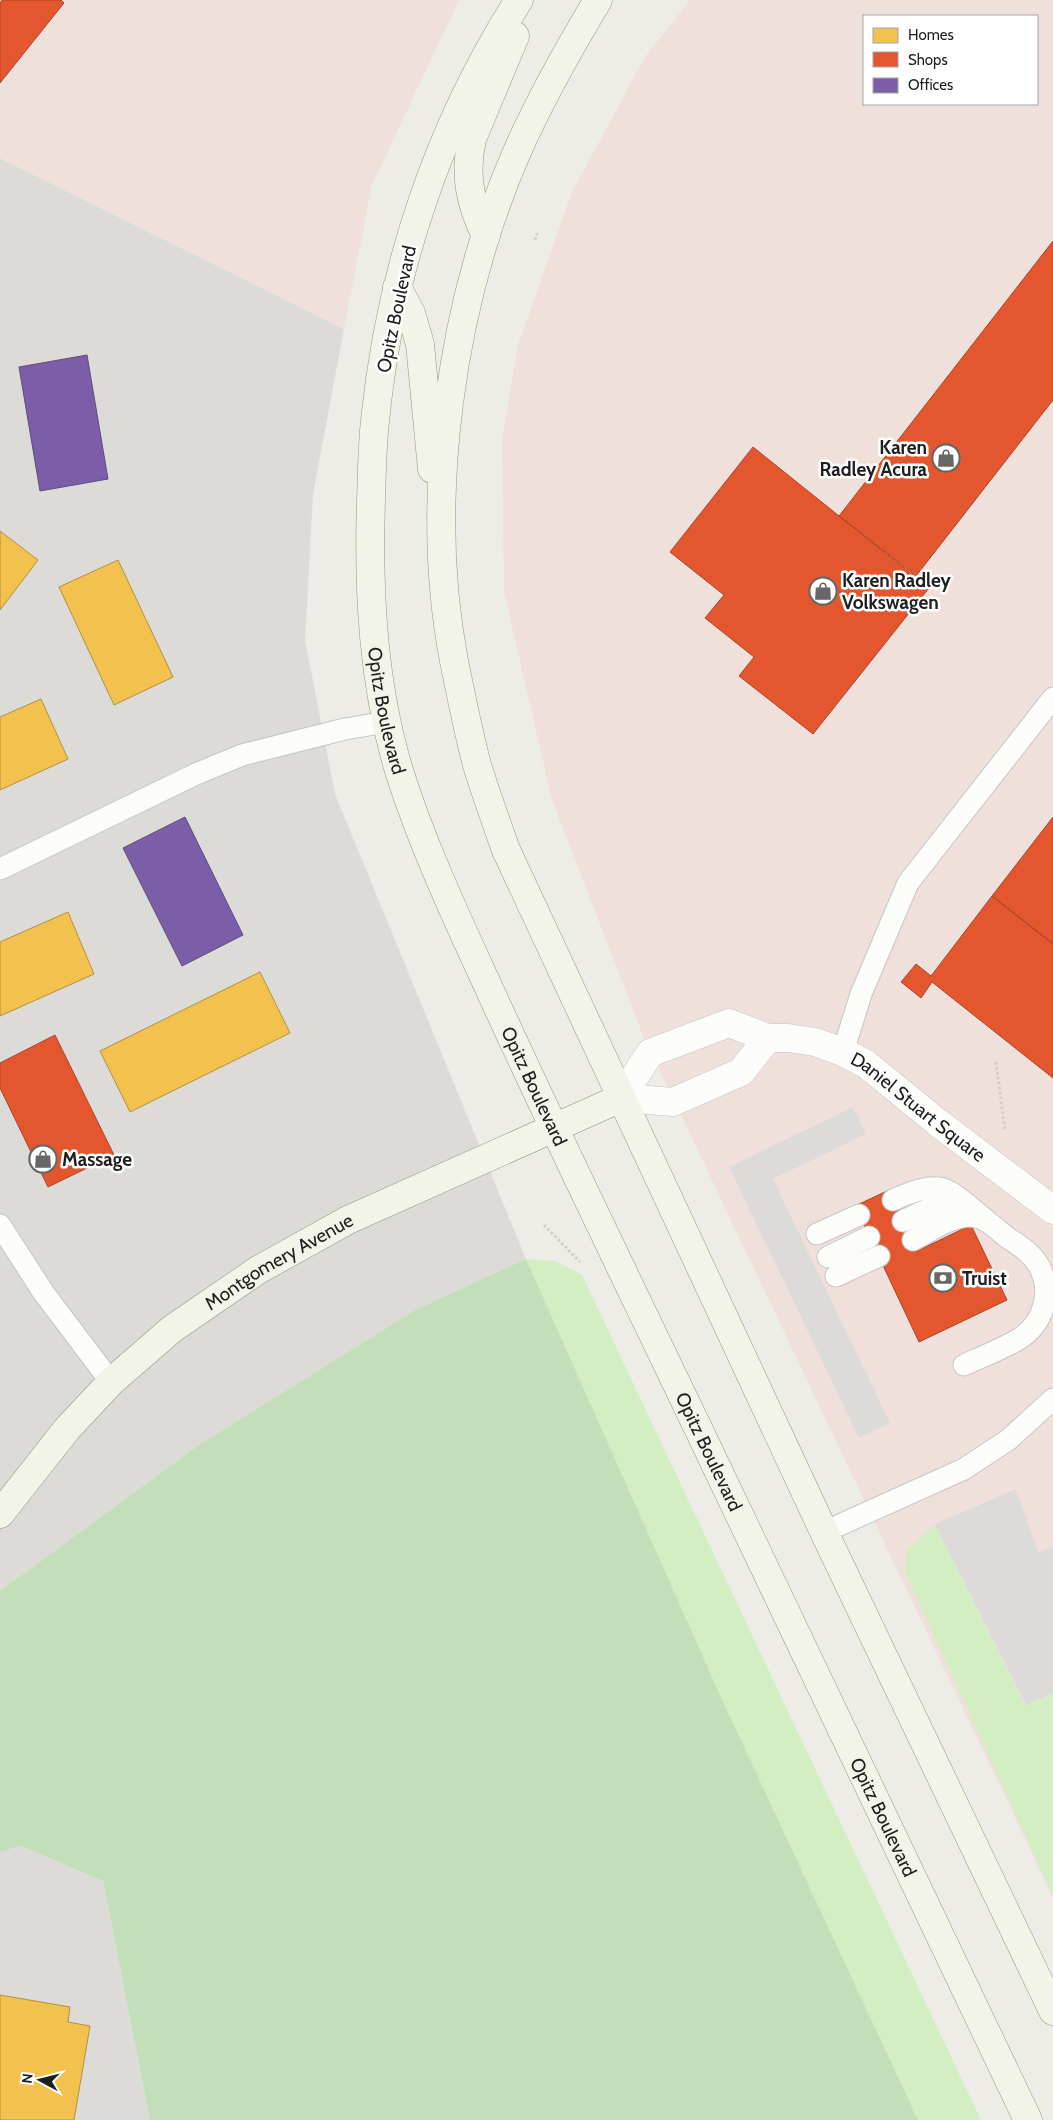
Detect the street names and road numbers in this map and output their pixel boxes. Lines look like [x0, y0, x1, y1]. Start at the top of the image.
street label: Opitz Boulevard [372, 244, 421, 375]
street label: Opitz Boulevard [363, 646, 410, 777]
street label: Opitz Boulevard [496, 1023, 572, 1150]
street label: Daniel Stuart Square [847, 1047, 990, 1167]
street label: Montgomery Avenue [200, 1208, 357, 1315]
street label: Opitz Boulevard [670, 1388, 747, 1515]
street label: Opitz Boulevard [845, 1754, 921, 1881]

